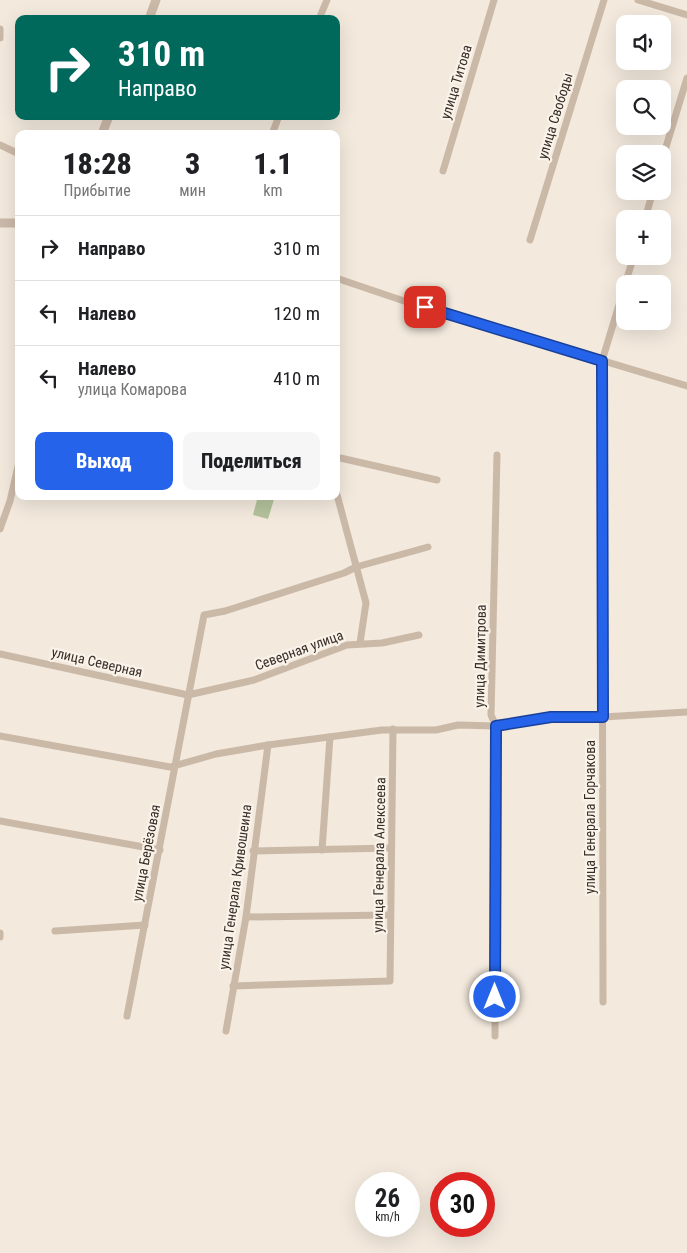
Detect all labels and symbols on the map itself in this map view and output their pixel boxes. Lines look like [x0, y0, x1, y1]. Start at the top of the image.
street label: улица Титова [437, 43, 475, 121]
street label: улица Свободы [534, 71, 576, 161]
pin [404, 286, 446, 328]
street label: улица Димитрова [471, 604, 489, 708]
street label: Северная улица [253, 627, 345, 673]
street label: улица Северная [50, 644, 144, 680]
street label: улица Генерала Горчакова [582, 740, 598, 894]
street label: улица Генерала Алексеева [370, 777, 388, 933]
street label: улица Берёзовая [129, 803, 163, 903]
street label: улица Генерала Кривошеина [215, 803, 255, 971]
position arrow [468, 970, 520, 1022]
speed limit sign: 30 [430, 1172, 495, 1237]

